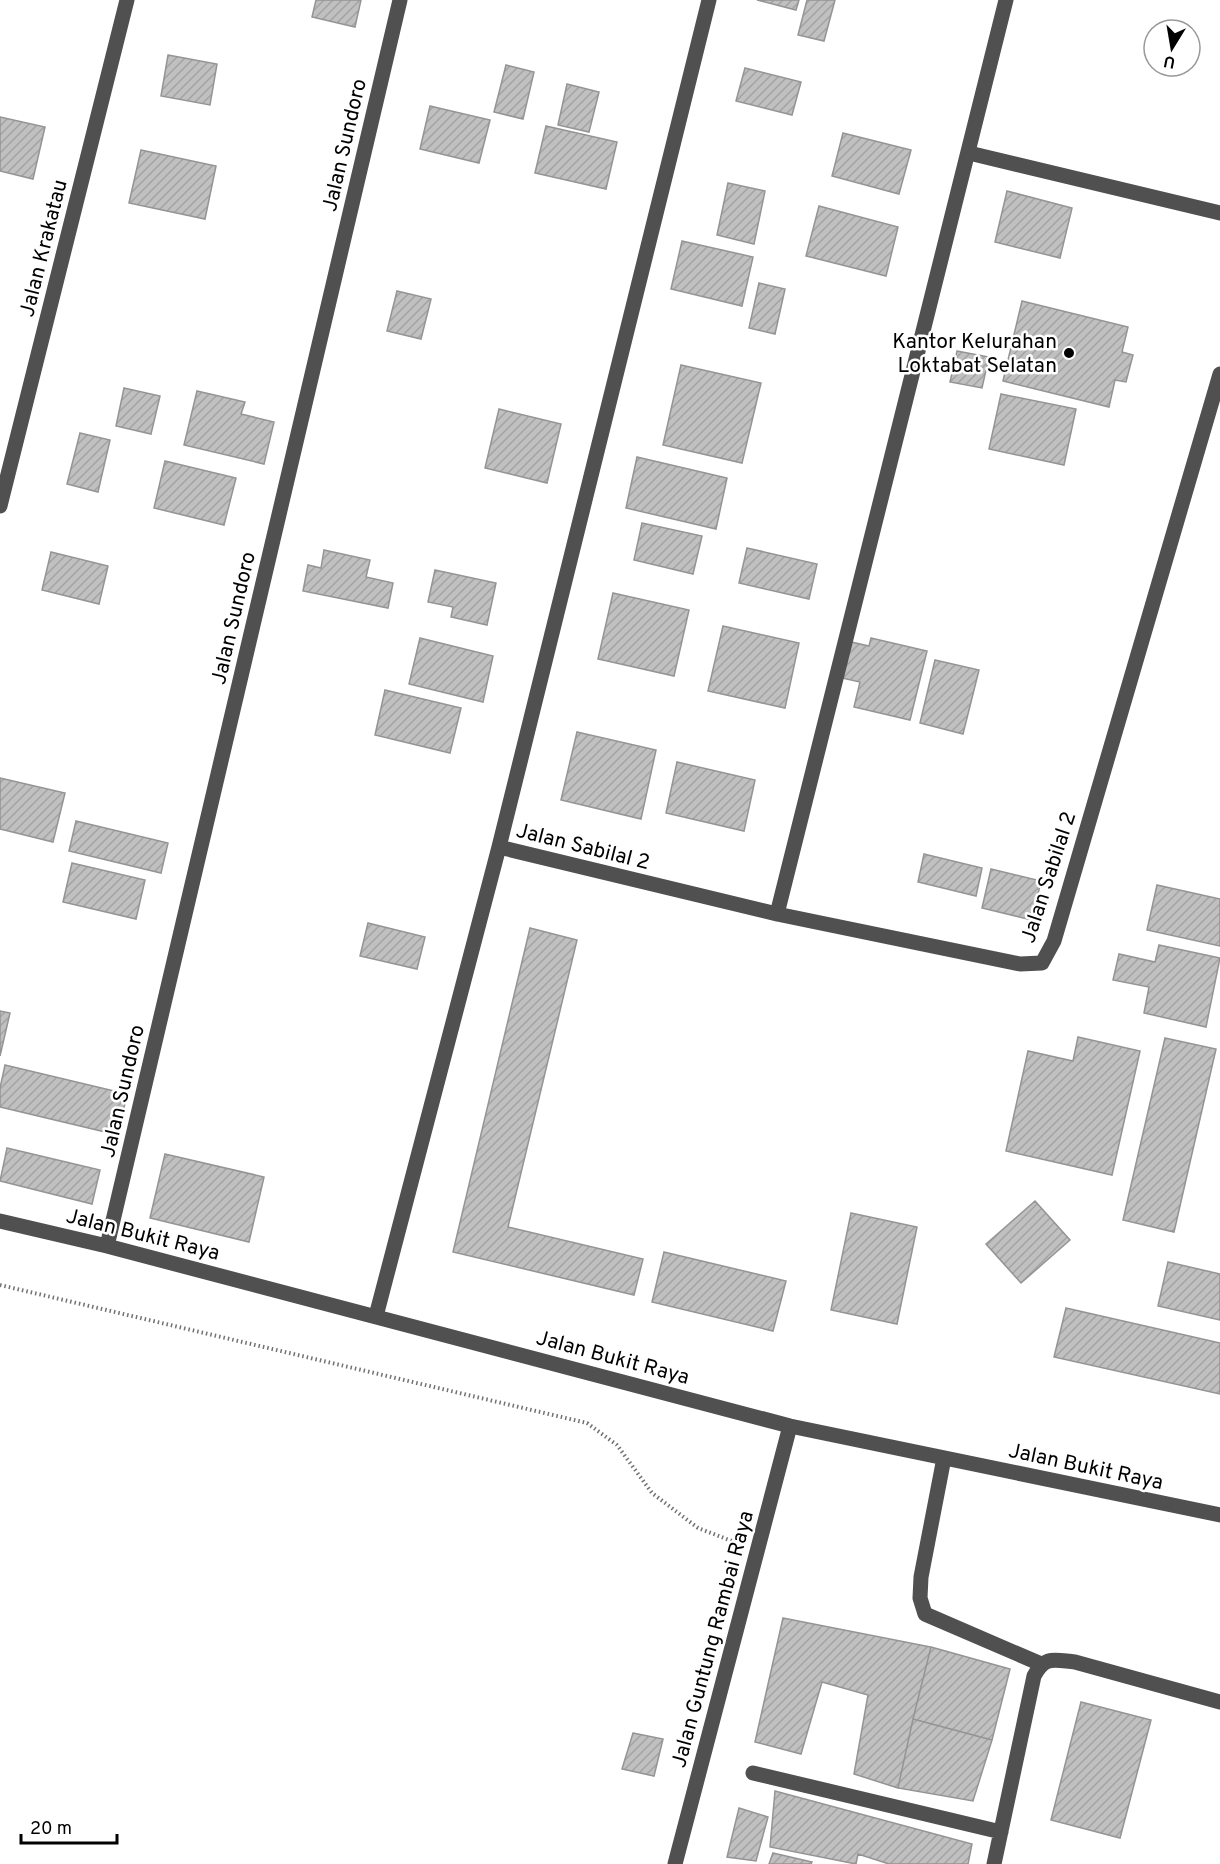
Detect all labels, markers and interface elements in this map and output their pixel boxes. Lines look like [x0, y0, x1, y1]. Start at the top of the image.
north arrow [1142, 18, 1202, 78]
text: U [1162, 50, 1177, 72]
street label: Jalan Sundoro [317, 76, 374, 214]
street label: Jalan Krakatau [14, 177, 75, 320]
place label: Kantor Kelurahan Loktabat Selatan [892, 329, 1057, 380]
marker: Kantor Kelurahan Loktabat Selatan [1062, 346, 1076, 360]
street label: Jalan Sundoro [206, 549, 263, 687]
street label: Jalan Sabilal 2 [1015, 808, 1083, 947]
street label: Jalan Sabilal 2 [513, 818, 652, 877]
street label: Jalan Sundoro [95, 1022, 152, 1160]
street label: Jalan Bukit Raya [63, 1203, 222, 1268]
street label: Jalan Bukit Raya [533, 1325, 692, 1392]
street label: Jalan Bukit Raya [1006, 1438, 1166, 1497]
street label: Jalan Guntung Rambai Raya [666, 1508, 761, 1771]
scale bar [21, 1807, 117, 1845]
text: 20 m [30, 1818, 72, 1841]

